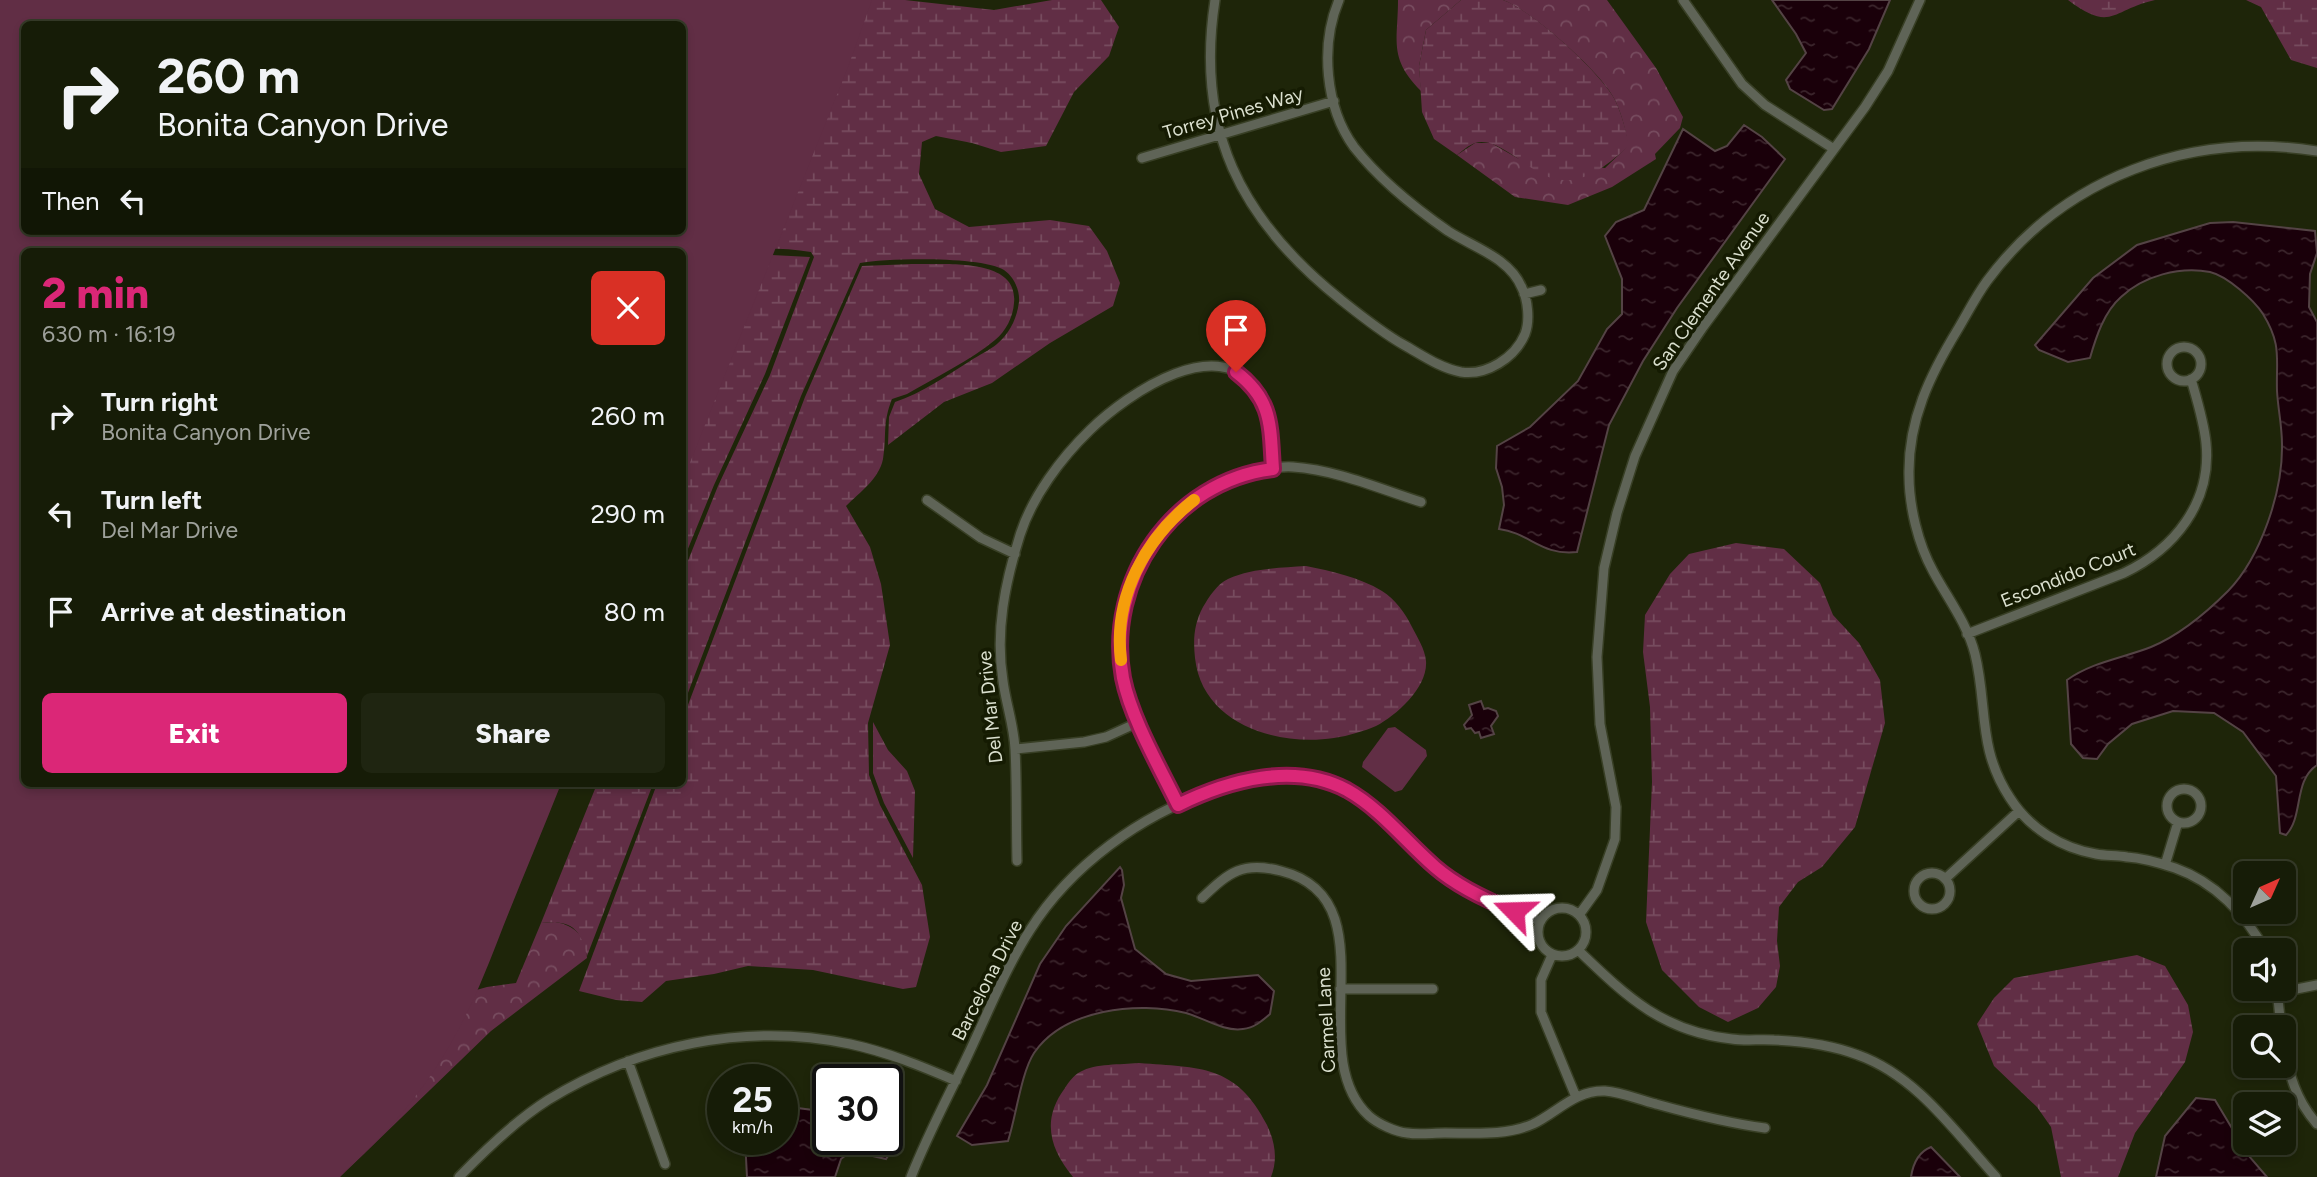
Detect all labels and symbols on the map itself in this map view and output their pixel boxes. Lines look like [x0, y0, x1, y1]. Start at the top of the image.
street label: Torrey Pines Way [1160, 82, 1306, 144]
street label: San Clemente Avenue [1648, 207, 1774, 375]
pin [1206, 300, 1266, 372]
street label: Escondido Court [1997, 537, 2139, 613]
street label: Del Mar Drive [973, 650, 1007, 764]
north arrow [2233, 861, 2296, 924]
position arrow [1477, 874, 1551, 948]
street label: Barcelona Drive [947, 916, 1027, 1044]
street label: Carmel Lane [1312, 967, 1340, 1073]
speed limit sign: 30 [812, 1064, 903, 1155]

